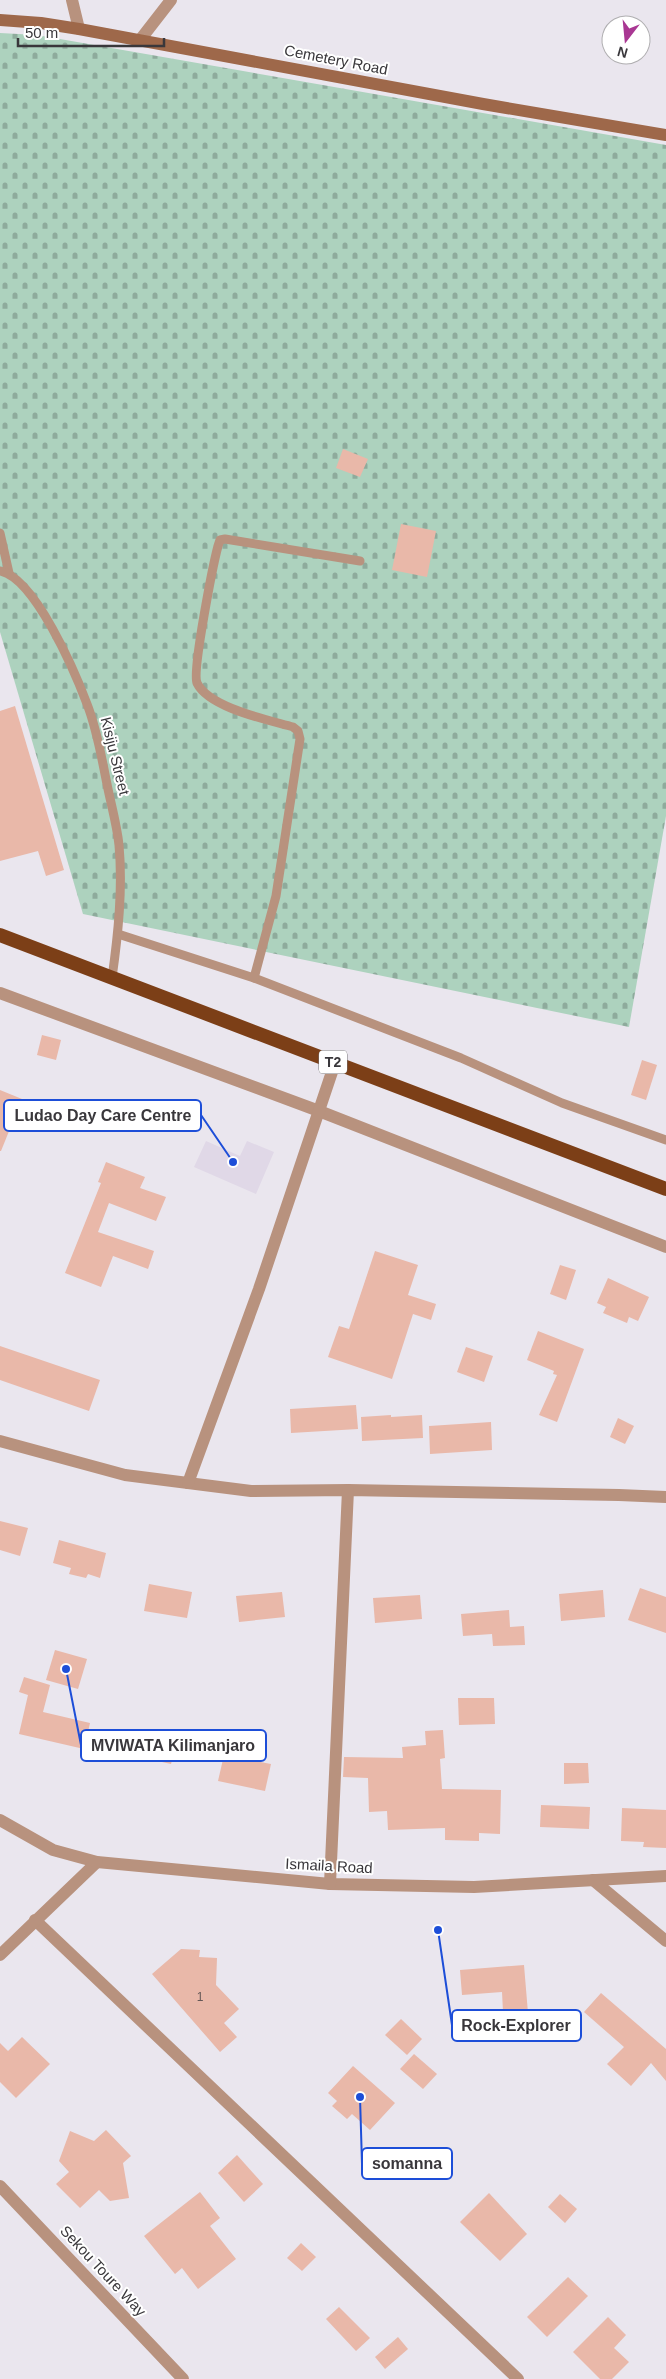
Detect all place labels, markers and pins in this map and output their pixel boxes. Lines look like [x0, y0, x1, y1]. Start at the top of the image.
callout: Ludao Day Care Centre [4, 1100, 201, 1131]
callout: MVIWATA Kilimanjaro [81, 1730, 266, 1761]
callout: Rock-Explorer [452, 2010, 581, 2041]
callout: somanna [362, 2148, 452, 2179]

